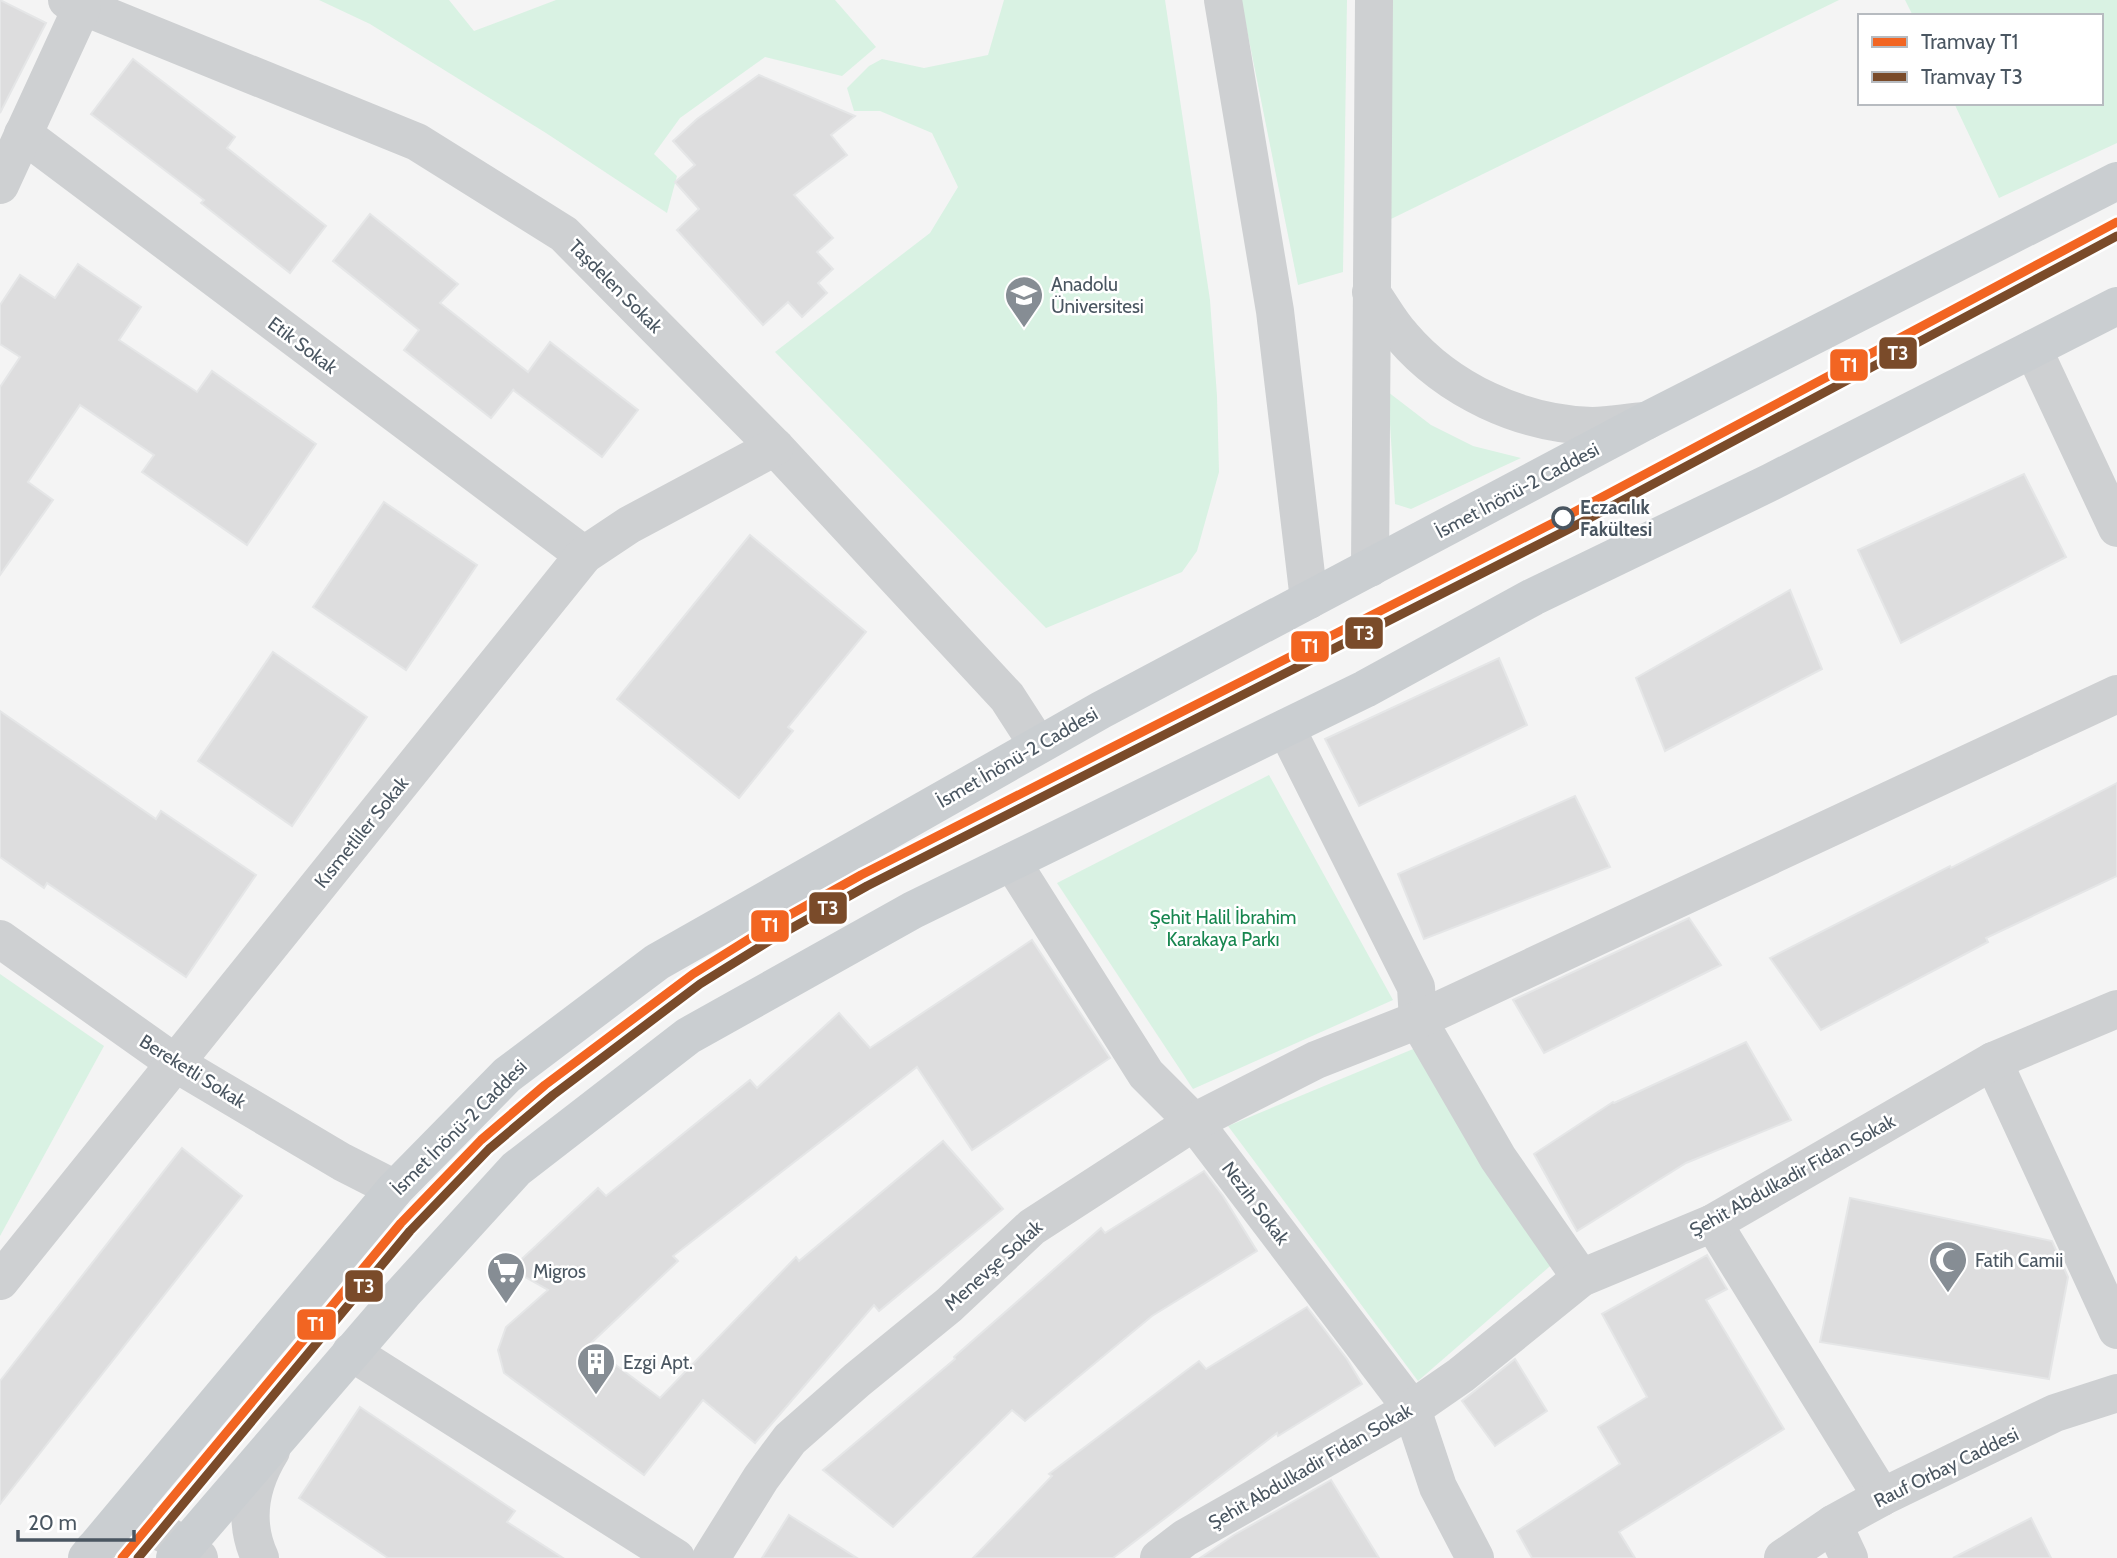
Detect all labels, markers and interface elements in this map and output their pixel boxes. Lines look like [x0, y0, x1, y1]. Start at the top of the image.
legend [1858, 14, 2103, 105]
text: Tramvay T1 [1921, 29, 2018, 54]
text: Tramvay T3 [1921, 64, 2023, 89]
street label: Taşdelen Sokak [564, 235, 668, 338]
place label: Anadolu Üniversitesi [1051, 273, 1144, 318]
school or university icon: Anadolu Üniversitesi [1003, 274, 1045, 329]
street label: Etik Sokak [263, 312, 342, 379]
line badge: T3 [1878, 336, 1918, 370]
text: T3 [1888, 342, 1908, 365]
line badge: T1 [1829, 348, 1869, 382]
text: T1 [1840, 354, 1858, 377]
street label: İsmet İnönü-2 Caddesi [1432, 438, 1603, 543]
place label: Eczacılık Fakültesi [1580, 496, 1652, 541]
marker: Eczacılık Fakültesi [1552, 507, 1574, 529]
line badge: T3 [1344, 616, 1384, 650]
text: T3 [1354, 622, 1374, 645]
line badge: T1 [1290, 630, 1330, 663]
text: T1 [1301, 635, 1319, 658]
street label: İsmet İnönü-2 Caddesi [933, 702, 1102, 813]
street label: Kısmetliler Sokak [310, 772, 414, 893]
line badge: T3 [808, 891, 848, 925]
text: T3 [818, 897, 838, 920]
park label: Şehit Halil İbrahim Karakaya Parkı [1150, 906, 1296, 951]
line badge: T1 [750, 909, 790, 943]
text: T1 [761, 914, 779, 937]
street label: Bereketli Sokak [135, 1030, 251, 1114]
street label: İsmet İnönü-2 Caddesi [387, 1055, 532, 1200]
street label: Şehit Abdulkadir Fidan Sokak [1685, 1109, 1899, 1242]
street label: Nezih Sokak [1217, 1157, 1295, 1250]
street label: Menevşe Sokak [940, 1215, 1047, 1315]
mosque icon: Fatih Camii [1927, 1239, 1969, 1294]
place label: Fatih Camii [1975, 1249, 2063, 1272]
supermarket icon: Migros [485, 1250, 527, 1305]
place label: Migros [533, 1260, 586, 1283]
line badge: T3 [344, 1269, 384, 1303]
text: T3 [354, 1275, 374, 1298]
line badge: T1 [296, 1308, 337, 1341]
text: T1 [307, 1313, 325, 1336]
building icon: Ezgi Apt. [575, 1341, 617, 1396]
place label: Ezgi Apt. [623, 1351, 693, 1374]
street label: Şehit Abdulkadir Fidan Sokak [1204, 1398, 1417, 1534]
street label: Rauf Orbay Caddesi [1870, 1422, 2022, 1512]
scale bar [18, 1498, 133, 1542]
text: 20 m [28, 1510, 77, 1535]

